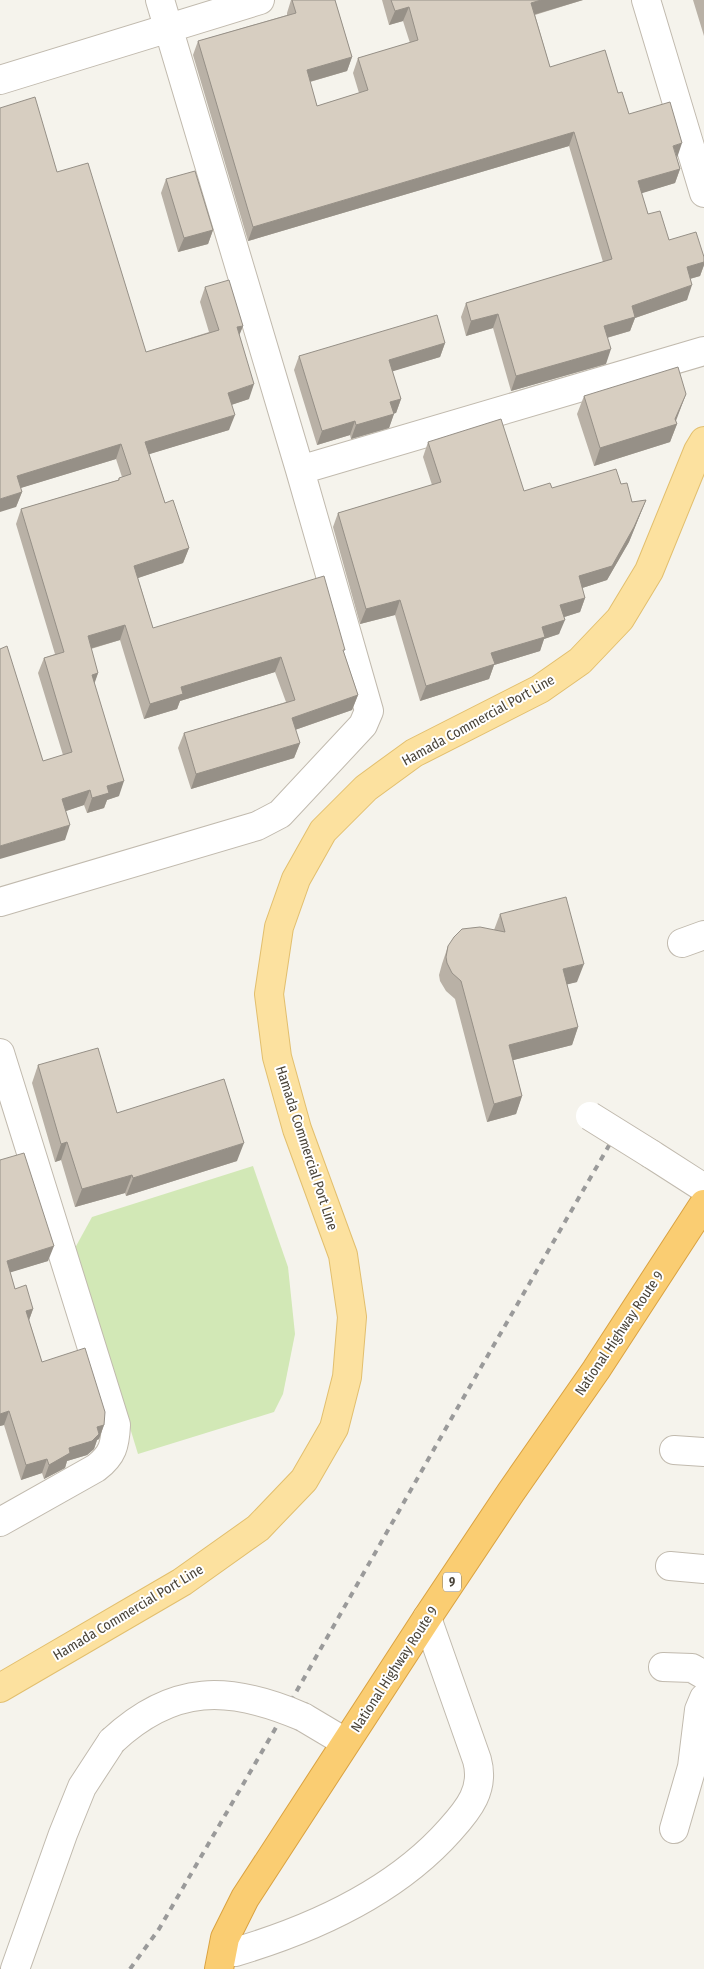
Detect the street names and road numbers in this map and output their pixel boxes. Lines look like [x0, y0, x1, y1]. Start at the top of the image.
street label: Hamada Commercial Port Line [399, 671, 558, 770]
street label: Hamada Commercial Port Line [272, 1064, 341, 1233]
street label: National Highway Route 9 [571, 1268, 668, 1399]
street label: Hamada Commercial Port Line [50, 1561, 206, 1664]
road number: 9 [443, 1572, 461, 1591]
street label: National Highway Route 9 [347, 1603, 442, 1735]

